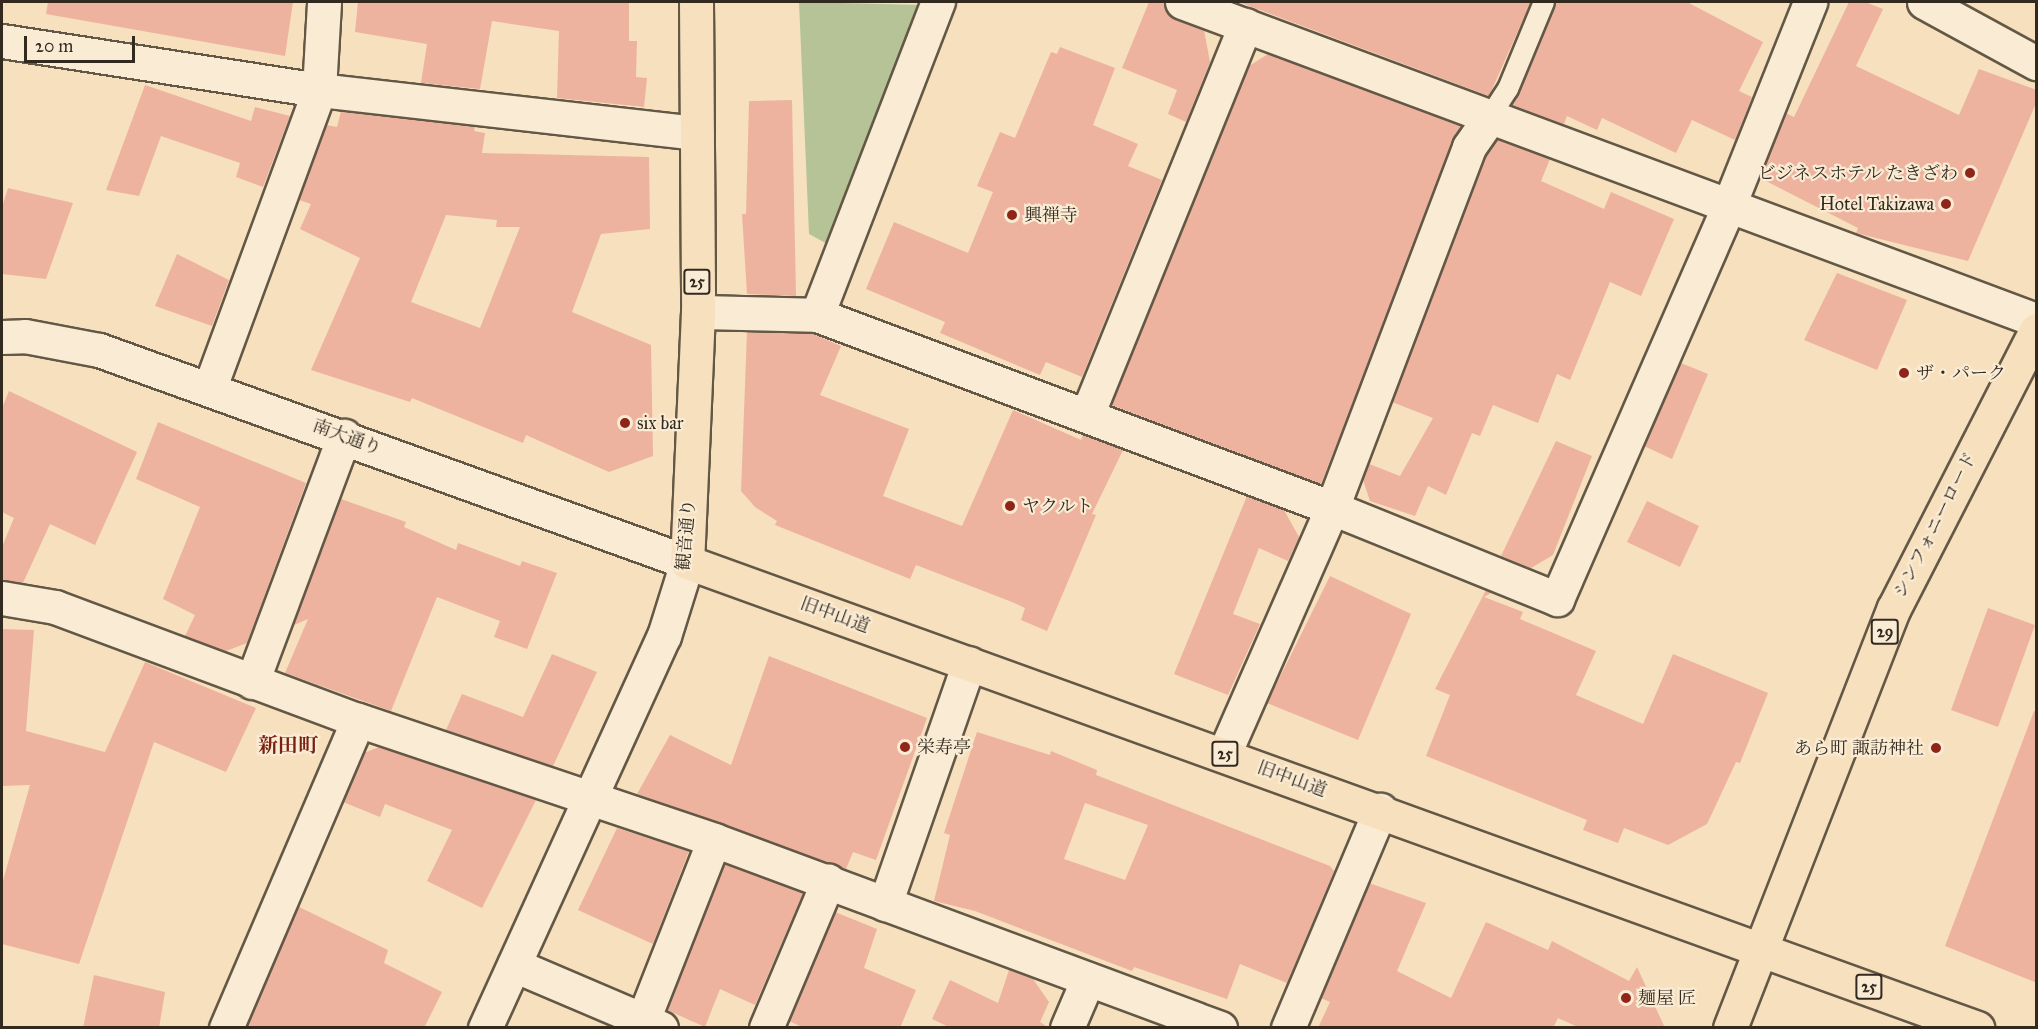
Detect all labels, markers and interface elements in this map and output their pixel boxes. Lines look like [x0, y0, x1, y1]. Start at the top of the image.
scale bar [27, 24, 138, 62]
text: 20 m [35, 35, 73, 57]
place label: ビジネスホテル たきざわ [1756, 162, 1958, 184]
marker: ビジネスホテル たきざわ [1963, 166, 1977, 180]
place label: Hotel Takizawa [1820, 193, 1934, 215]
marker: Hotel Takizawa [1939, 197, 1953, 211]
place label: 興禅寺 [1024, 204, 1078, 226]
marker: 興禅寺 [1005, 208, 1019, 222]
road number: 25 [682, 269, 712, 295]
place label: ザ・パーク [1916, 362, 2006, 384]
marker: ザ・パーク [1897, 366, 1911, 380]
place label: six bar [637, 412, 683, 434]
street label: 南大通り [309, 415, 385, 459]
marker: six bar [618, 416, 632, 430]
street label: シンフォニーロード [1889, 448, 1981, 602]
place label: ヤクルト [1022, 495, 1094, 517]
street label: 観音通り [672, 498, 700, 572]
marker: ヤクルト [1003, 499, 1017, 513]
street label: 旧中山道 [797, 593, 873, 637]
road number: 29 [1870, 619, 1900, 645]
district label: 新田町 [258, 733, 318, 757]
place label: 栄寿亭 [917, 736, 971, 758]
place label: あら町 諏訪神社 [1794, 737, 1924, 759]
marker: 栄寿亭 [898, 740, 912, 754]
road number: 25 [1210, 741, 1240, 767]
marker: あら町 諏訪神社 [1929, 741, 1943, 755]
street label: 旧中山道 [1254, 757, 1330, 801]
road number: 25 [1854, 974, 1884, 1000]
place label: 麺屋 匠 [1638, 987, 1696, 1009]
marker: 麺屋 匠 [1619, 991, 1633, 1005]

